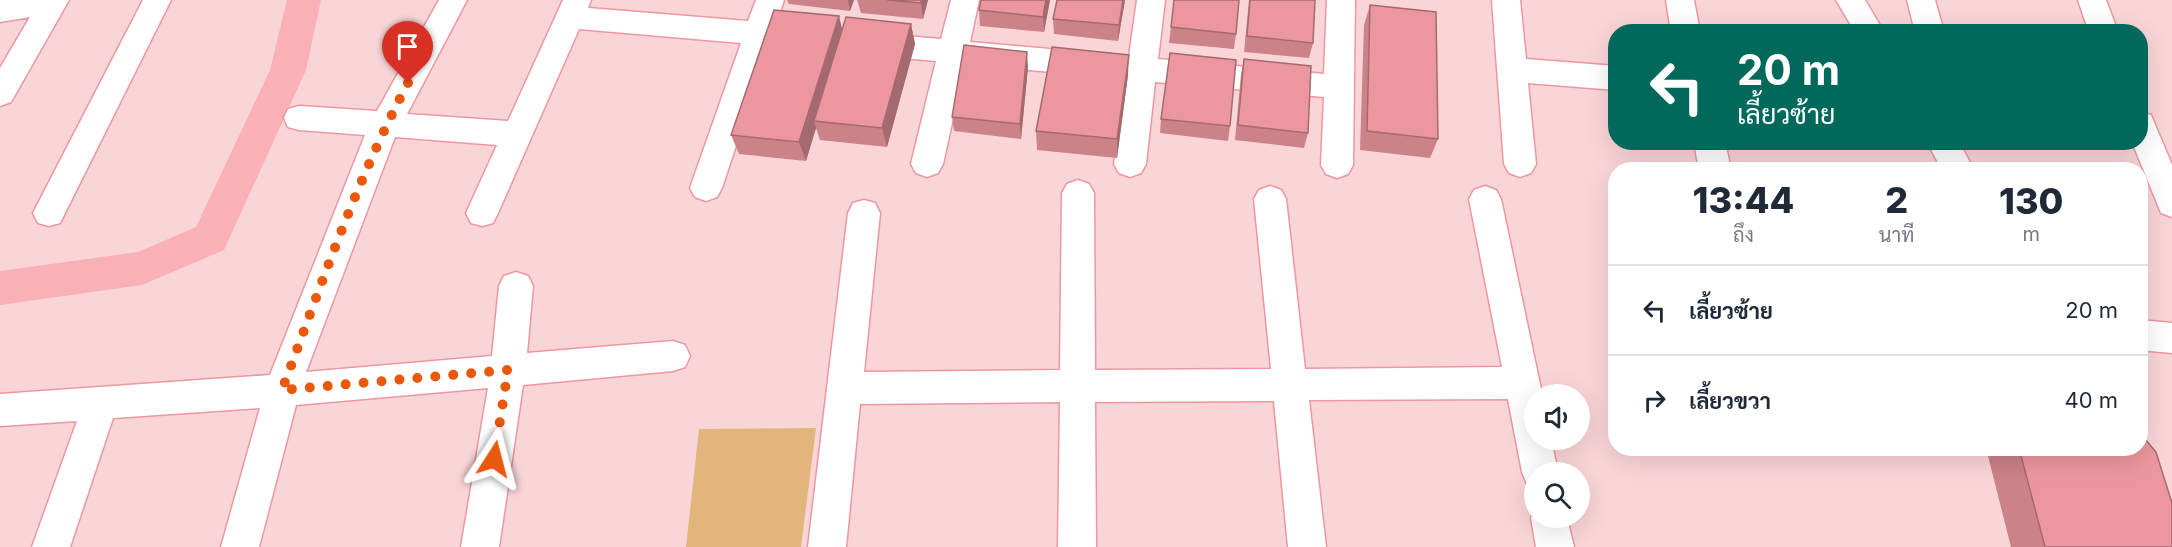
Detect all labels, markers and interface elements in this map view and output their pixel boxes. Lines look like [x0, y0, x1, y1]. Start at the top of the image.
pin [382, 21, 433, 83]
icon: arrive [391, 30, 424, 63]
text: 20 m [1737, 44, 1840, 95]
icon: left [1638, 48, 1716, 126]
text: เลี้ยวซ้าย [1737, 98, 1835, 131]
text: 13:44 [1693, 178, 1794, 222]
text: 2 [1885, 178, 1908, 222]
text: 130 [1999, 179, 2063, 223]
text: m [2022, 222, 2040, 246]
text: ถึง [1733, 223, 1754, 247]
text: นาที [1879, 223, 1914, 247]
icon: left [1638, 294, 1671, 327]
text: 20 m [2065, 297, 2118, 323]
text: เลี้ยวซ้าย [1689, 298, 1773, 324]
map controls [1524, 384, 1590, 528]
button: sound [1524, 384, 1590, 450]
icon: right [1638, 384, 1671, 417]
text: 40 m [2064, 387, 2118, 413]
text: เลี้ยวขวา [1689, 388, 1771, 414]
position arrow [462, 427, 526, 491]
button: search [1524, 462, 1590, 528]

